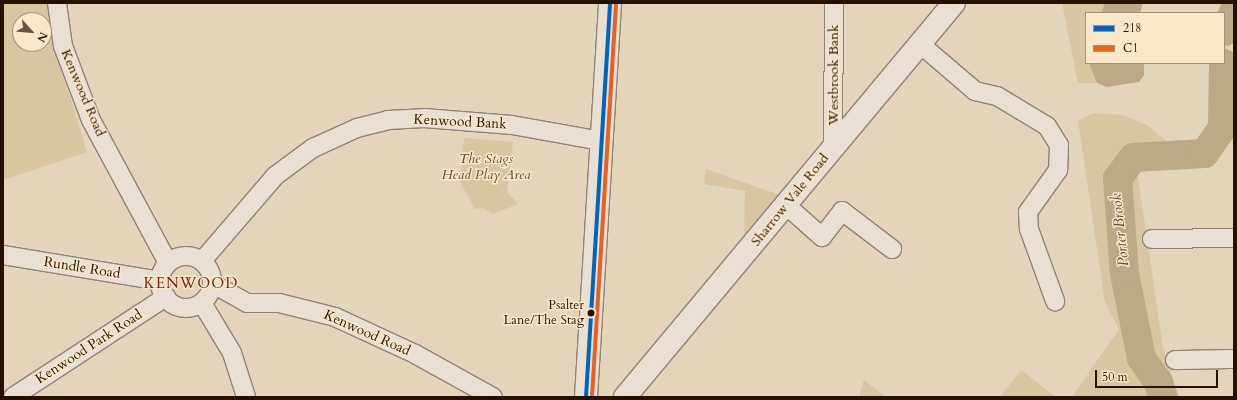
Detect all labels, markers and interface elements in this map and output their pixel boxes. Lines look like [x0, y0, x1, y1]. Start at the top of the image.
north arrow [12, 12, 52, 52]
legend [1085, 12, 1225, 64]
text: 218 [1123, 20, 1141, 36]
street label: Westbrook Bank [826, 25, 842, 125]
text: N [33, 30, 51, 45]
text: C1 [1123, 40, 1138, 56]
street label: Kenwood Road [57, 47, 109, 139]
street label: Kenwood Bank [413, 111, 507, 133]
street label: Sharrow Vale Road [748, 150, 832, 250]
park label: The Stags Head Play Area [441, 151, 531, 184]
water label: Porter Brook [1107, 193, 1133, 267]
street label: Rundle Road [43, 254, 121, 282]
district label: KENWOOD [144, 275, 238, 293]
place label: Psalter Lane/The Stag [503, 298, 584, 329]
street label: Kenwood Park Road [33, 306, 145, 388]
street label: Kenwood Road [321, 306, 413, 360]
marker: Psalter Lane/The Stag [586, 308, 596, 318]
scale bar [1097, 362, 1220, 388]
text: 50 m [1102, 369, 1128, 385]

